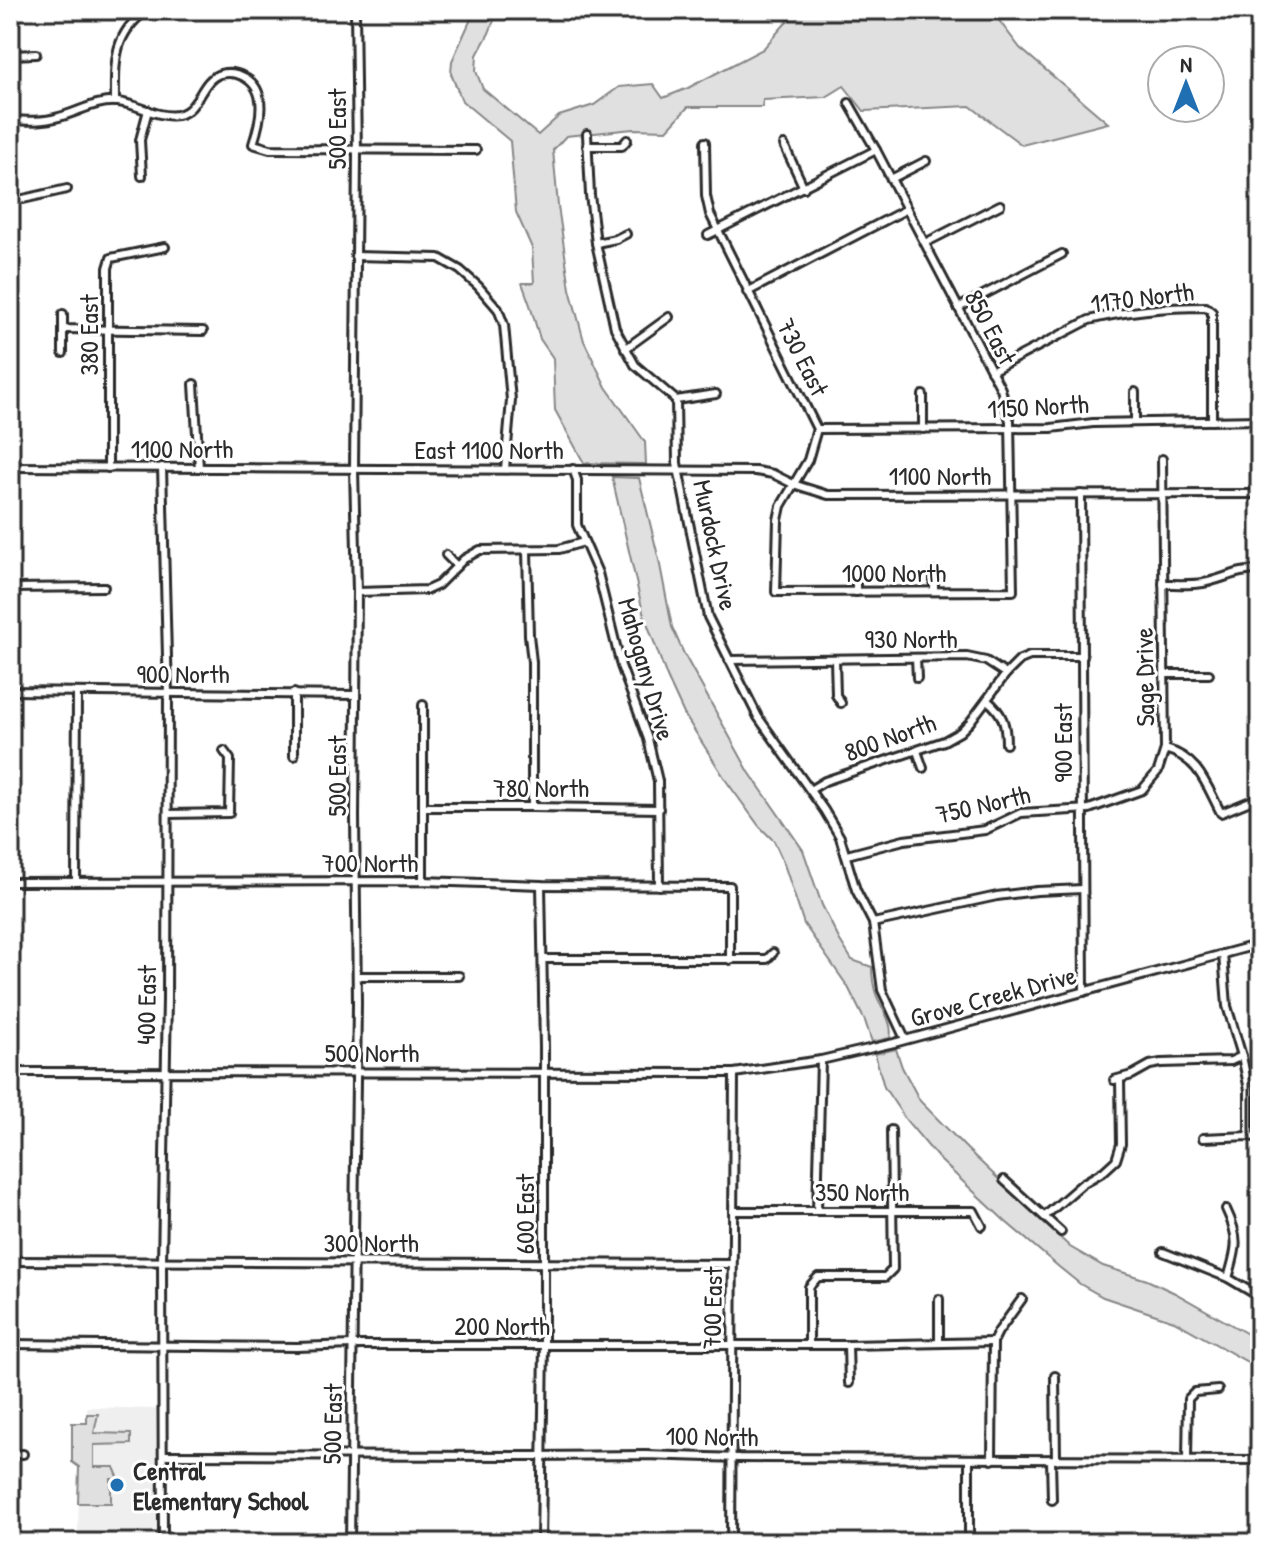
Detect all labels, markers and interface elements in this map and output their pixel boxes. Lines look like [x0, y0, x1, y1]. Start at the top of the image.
north arrow [1146, 44, 1226, 124]
text: N [1180, 49, 1192, 79]
street label: 500 East [319, 87, 354, 169]
street label: 1170 North [1088, 273, 1196, 321]
street label: 850 East [957, 283, 1026, 372]
street label: 380 East [71, 293, 106, 376]
street label: 730 East [769, 312, 838, 403]
street label: 1150 North [986, 386, 1090, 426]
street label: 1100 North [131, 431, 233, 466]
street label: East 1100 North [415, 432, 564, 467]
street label: 1100 North [889, 458, 991, 493]
street label: Murdock Drive [685, 477, 747, 613]
street label: 1000 North [842, 555, 946, 590]
street label: Mahogany Drive [610, 594, 684, 744]
street label: 930 North [864, 621, 958, 656]
street label: Sage Drive [1126, 627, 1162, 727]
street label: 900 North [136, 656, 230, 691]
street label: 900 East [1045, 702, 1080, 783]
street label: 800 North [840, 704, 941, 770]
street label: 500 East [319, 734, 354, 816]
street label: 780 North [493, 770, 589, 805]
street label: 750 North [932, 776, 1034, 832]
street label: 700 North [322, 845, 418, 880]
street label: Grove Creek Drive [906, 957, 1080, 1035]
street label: 400 East [128, 964, 164, 1045]
street label: 500 North [325, 1035, 419, 1070]
street label: 600 East [507, 1173, 542, 1254]
street label: 350 North [815, 1174, 909, 1209]
street label: 300 North [323, 1225, 419, 1260]
street label: 700 East [694, 1265, 730, 1350]
street label: 200 North [454, 1308, 550, 1343]
street label: 500 East [314, 1382, 350, 1465]
street label: 100 North [665, 1418, 759, 1454]
place label: Central Elementary School [133, 1453, 310, 1519]
marker: Central Elementary School [108, 1476, 126, 1494]

